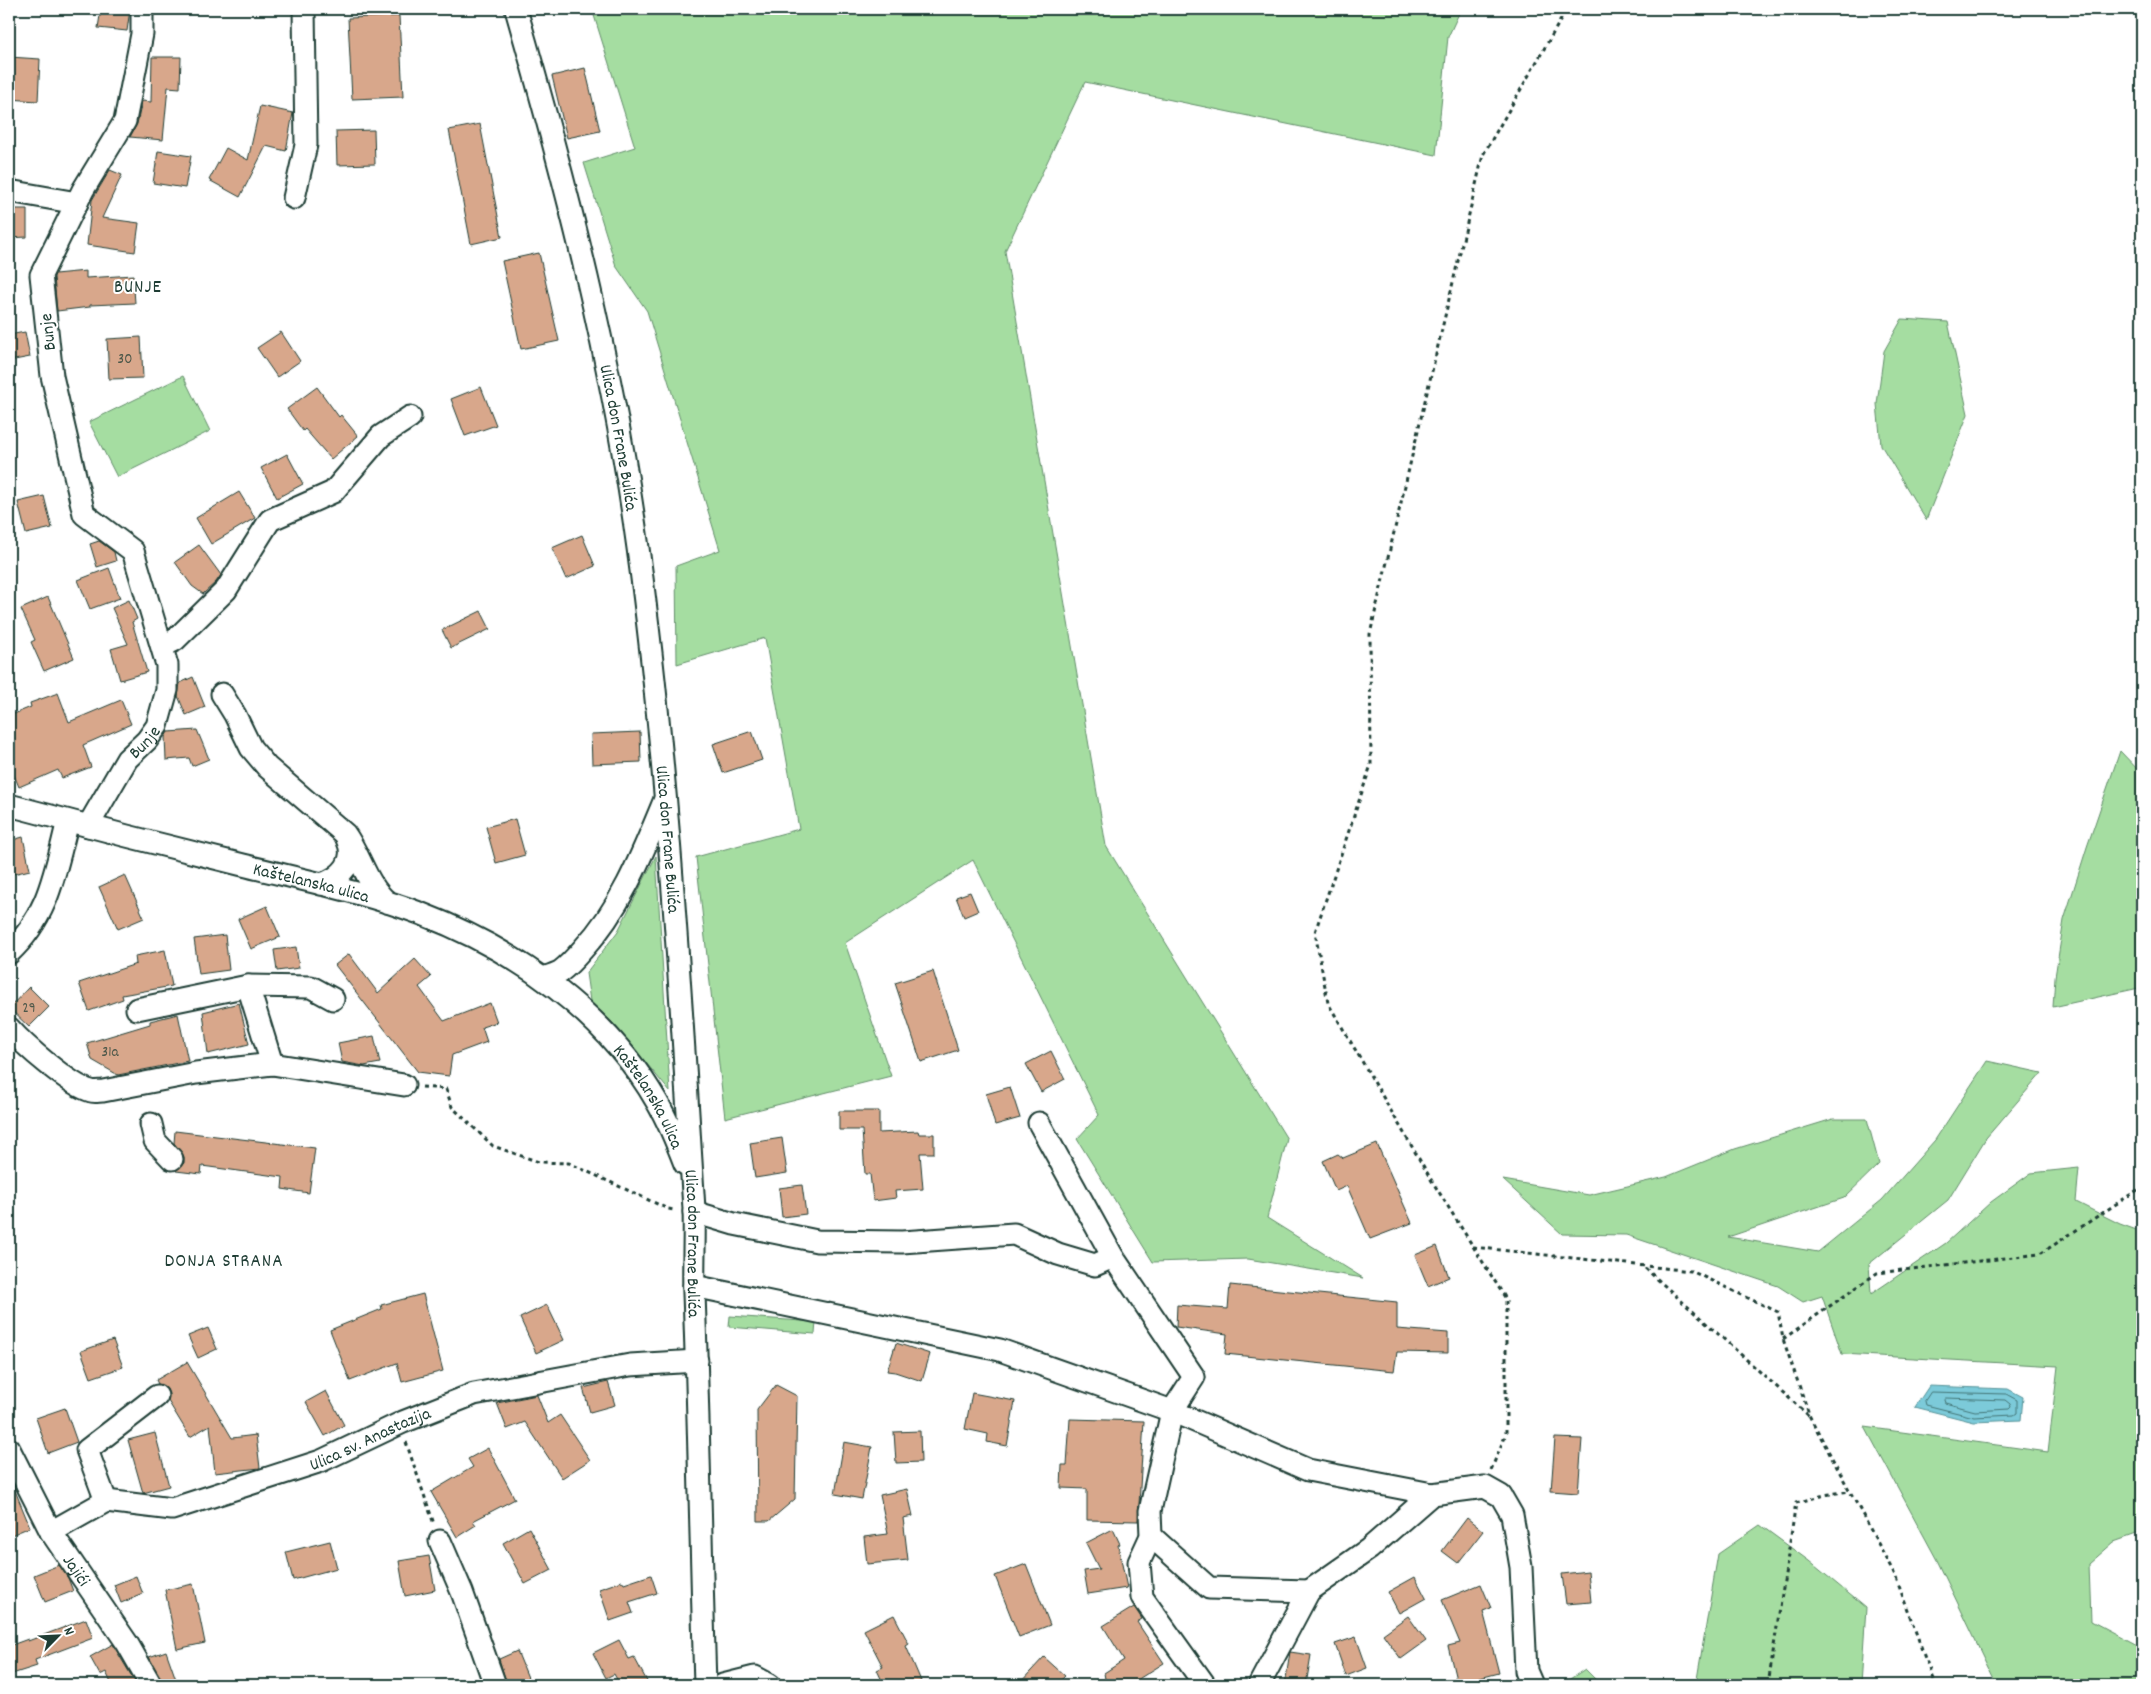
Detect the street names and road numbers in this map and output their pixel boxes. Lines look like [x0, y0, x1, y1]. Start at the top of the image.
street label: Bunje [35, 312, 64, 352]
street label: Ulica don Frane Bulića [592, 363, 643, 513]
street label: Bunje [124, 721, 168, 766]
street label: Ulica don Frane Bulića [648, 764, 685, 915]
street label: Kaštelanska ulica [250, 858, 372, 911]
street label: Kaštelanska ulica [606, 1040, 688, 1154]
street label: Ulica don Frane Bulića [677, 1169, 705, 1319]
street label: Ulica sv. Anastazija [307, 1402, 436, 1479]
street label: Jajići [55, 1550, 95, 1592]

